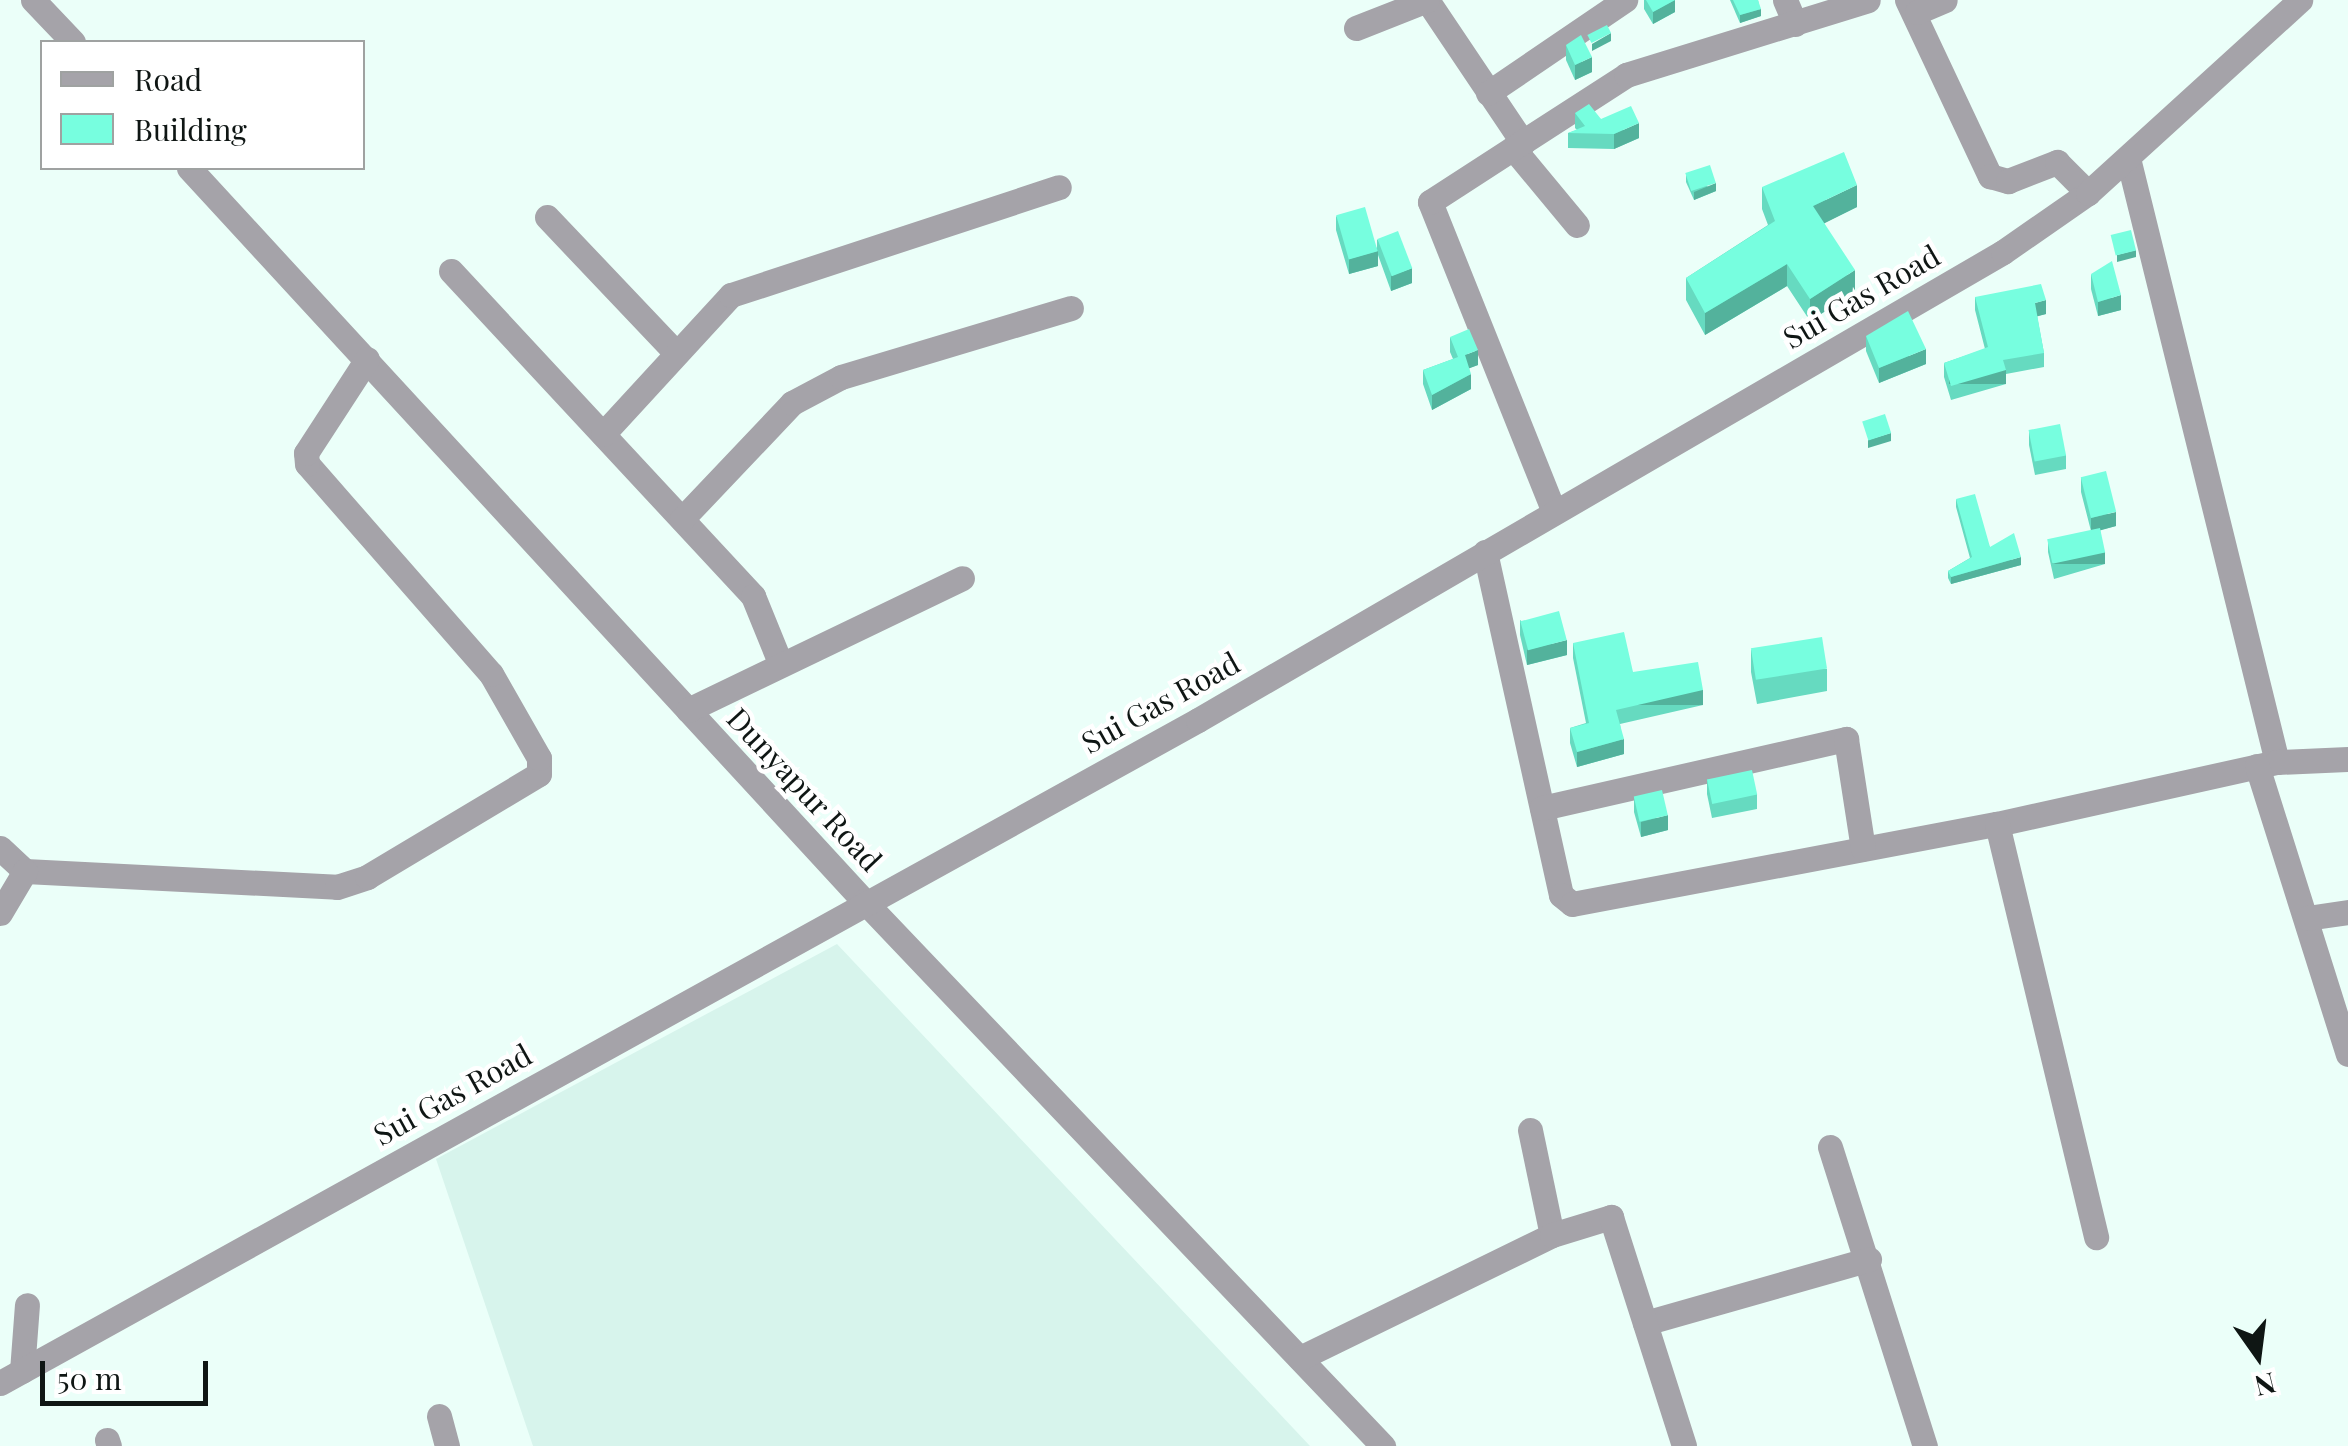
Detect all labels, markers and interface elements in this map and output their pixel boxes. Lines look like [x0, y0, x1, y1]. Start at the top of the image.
legend [40, 40, 365, 170]
text: Road [134, 59, 202, 99]
text: Building [134, 109, 247, 149]
street label: Sui Gas Road [1776, 237, 1946, 355]
street label: Sui Gas Road [1075, 644, 1245, 760]
street label: Dunyapur Road [720, 700, 890, 878]
street label: Sui Gas Road [367, 1036, 537, 1152]
north arrow [2208, 1306, 2308, 1406]
scale bar [45, 1341, 212, 1403]
text: 50 m [57, 1358, 122, 1398]
text: N [2251, 1365, 2280, 1406]

